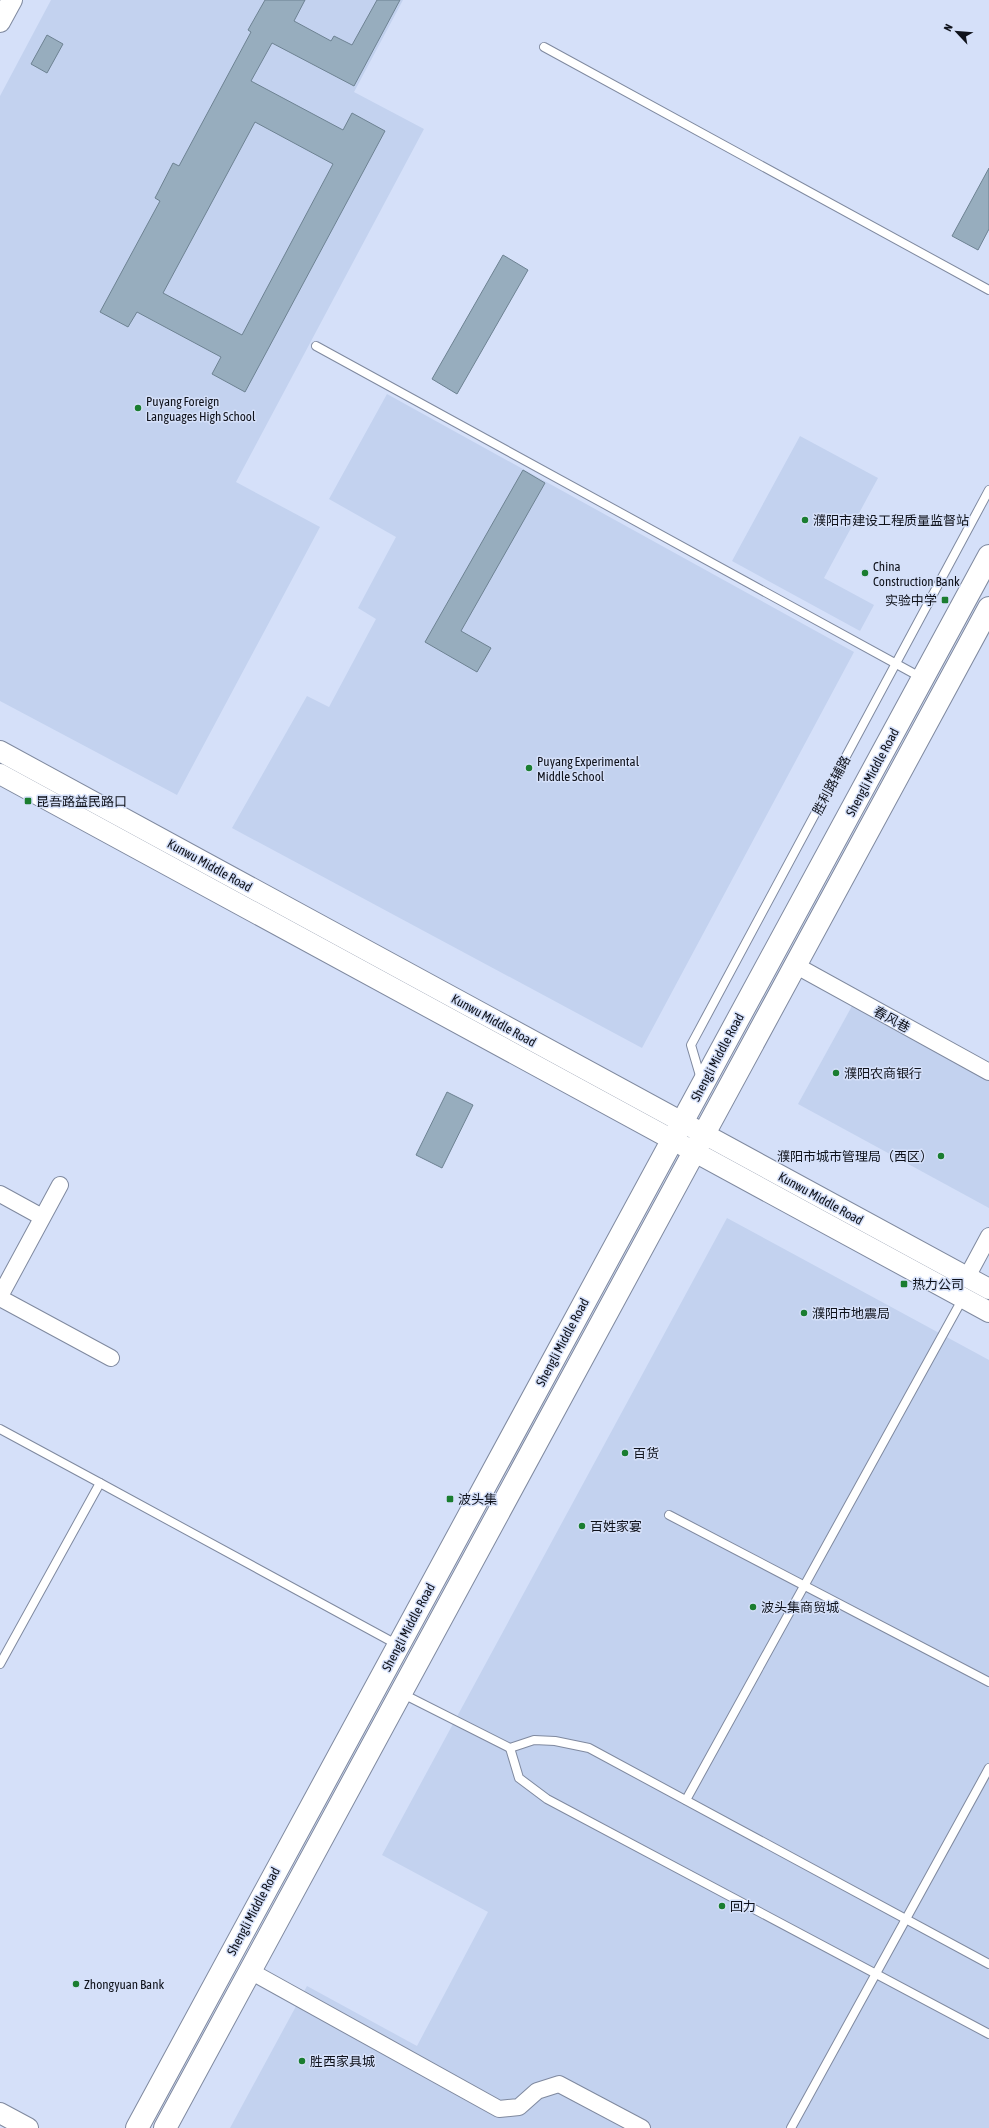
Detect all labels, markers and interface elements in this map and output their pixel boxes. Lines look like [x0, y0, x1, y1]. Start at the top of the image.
north arrow [937, 12, 977, 52]
text: N [941, 22, 955, 33]
place label: Puyang Foreign Languages High School [146, 394, 256, 424]
marker: Puyang Foreign Languages High School [133, 403, 143, 413]
place label: 濮阳市建设工程质量监督站 [813, 513, 969, 528]
marker: 濮阳市建设工程质量监督站 [800, 515, 810, 525]
place label: China Construction Bank [873, 559, 960, 589]
marker: China Construction Bank [860, 568, 870, 578]
place label: 实验中学 [885, 593, 937, 608]
marker: 实验中学 [940, 595, 950, 605]
street label: Shengli Middle Road [843, 726, 902, 819]
street label: 胜利路辅路 [810, 753, 853, 817]
place label: Puyang Experimental Middle School [537, 754, 640, 784]
marker: Puyang Experimental Middle School [524, 763, 534, 773]
place label: 昆吾路益民路口 [36, 794, 127, 809]
marker: 昆吾路益民路口 [23, 796, 33, 806]
street label: Kunwu Middle Road [165, 836, 255, 895]
street label: Kunwu Middle Road [449, 991, 539, 1050]
street label: 春风巷 [871, 1003, 912, 1035]
street label: Shengli Middle Road [688, 1011, 747, 1104]
place label: 濮阳农商银行 [844, 1066, 922, 1081]
marker: 濮阳农商银行 [831, 1068, 841, 1078]
place label: 濮阳市城市管理局（西区） [777, 1149, 933, 1164]
marker: 濮阳市城市管理局（西区） [936, 1151, 946, 1161]
street label: Kunwu Middle Road [776, 1169, 866, 1228]
place label: 热力公司 [912, 1277, 964, 1292]
marker: 热力公司 [899, 1279, 909, 1289]
street label: Shengli Middle Road [533, 1296, 592, 1389]
place label: 濮阳市地震局 [812, 1306, 890, 1321]
marker: 濮阳市地震局 [799, 1308, 809, 1318]
place label: 百货 [633, 1446, 659, 1461]
marker: 百货 [620, 1448, 630, 1458]
place label: 波头集 [458, 1492, 497, 1507]
marker: 波头集 [445, 1494, 455, 1504]
place label: 百姓家宴 [590, 1519, 642, 1534]
marker: 百姓家宴 [577, 1521, 587, 1531]
street label: Shengli Middle Road [379, 1581, 438, 1674]
place label: 波头集商贸城 [761, 1600, 839, 1615]
marker: 波头集商贸城 [748, 1602, 758, 1612]
street label: Shengli Middle Road [224, 1865, 283, 1958]
place label: 回力 [730, 1899, 756, 1914]
marker: 回力 [717, 1901, 727, 1911]
place label: Zhongyuan Bank [84, 1977, 164, 1992]
marker: Zhongyuan Bank [71, 1979, 81, 1989]
place label: 胜西家具城 [310, 2054, 375, 2069]
marker: 胜西家具城 [297, 2056, 307, 2066]

